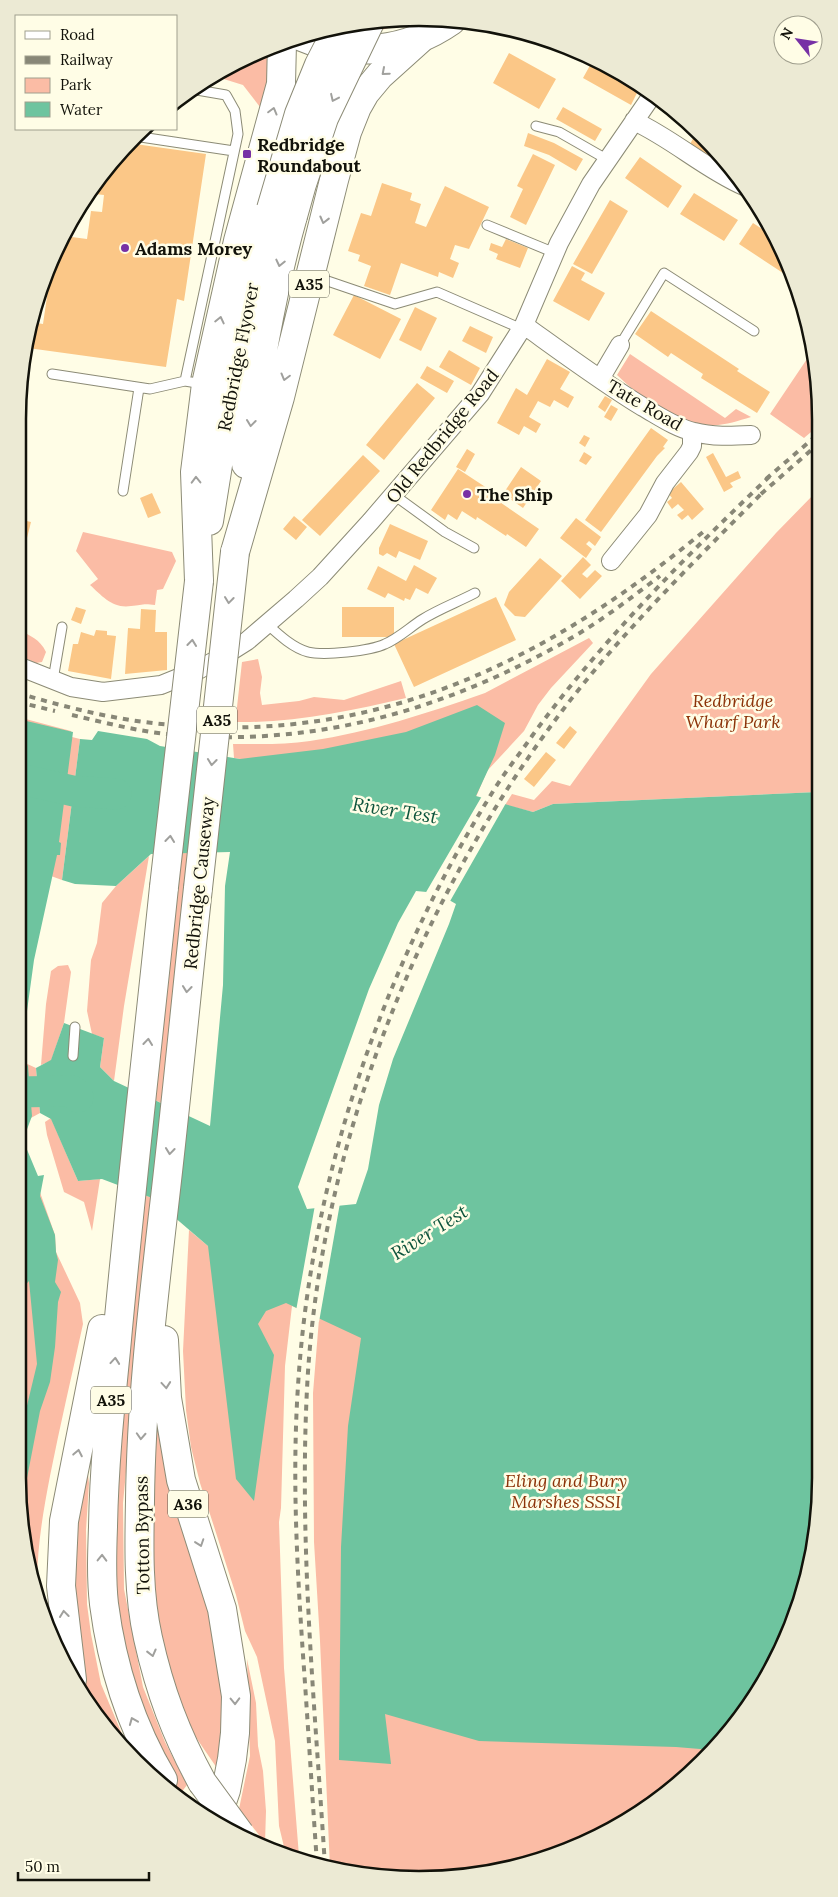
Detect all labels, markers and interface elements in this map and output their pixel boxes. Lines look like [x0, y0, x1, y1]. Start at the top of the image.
legend [15, 15, 178, 130]
north arrow [773, 15, 823, 65]
text: N [776, 24, 797, 43]
text: Road [60, 25, 95, 44]
text: Railway [60, 50, 113, 69]
one-way arrow [381, 66, 390, 75]
text: Park [60, 75, 91, 94]
one-way arrow [329, 93, 340, 102]
text: Water [60, 100, 103, 119]
one-way arrow [268, 108, 278, 116]
place label: Redbridge Roundabout [257, 133, 362, 177]
marker: Redbridge Roundabout [241, 148, 253, 160]
one-way arrow [319, 215, 330, 224]
place label: Adams Morey [135, 237, 252, 260]
marker: Adams Morey [119, 242, 131, 254]
one-way arrow [275, 258, 286, 267]
road number: A35 [289, 270, 329, 298]
street label: Redbridge Flyover [212, 280, 264, 433]
one-way arrow [214, 315, 225, 324]
street label: Old Redbridge Road [381, 364, 503, 508]
one-way arrow [280, 373, 291, 382]
street label: Tate Road [603, 374, 687, 436]
one-way arrow [247, 419, 257, 428]
one-way arrow [190, 476, 201, 484]
place label: The Ship [477, 483, 553, 506]
marker: The Ship [461, 488, 473, 500]
one-way arrow [224, 597, 235, 605]
one-way arrow [186, 638, 197, 646]
park label: Redbridge Wharf Park [685, 689, 781, 733]
road number: A35 [197, 706, 237, 734]
one-way arrow [207, 758, 218, 766]
water label: River Test [351, 791, 439, 829]
street label: Redbridge Causeway [178, 795, 220, 970]
one-way arrow [164, 835, 175, 843]
one-way arrow [182, 985, 193, 993]
one-way arrow [142, 1038, 153, 1046]
one-way arrow [165, 1147, 176, 1155]
water label: River Test [386, 1199, 472, 1265]
one-way arrow [109, 1356, 120, 1364]
one-way arrow [160, 1381, 171, 1389]
road number: A35 [91, 1386, 131, 1414]
one-way arrow [136, 1432, 146, 1440]
one-way arrow [72, 1449, 82, 1458]
park label: Eling and Bury Marshes SSSI [505, 1469, 627, 1513]
street label: Totton Bypass [129, 1475, 155, 1595]
road number: A36 [168, 1490, 208, 1518]
one-way arrow [194, 1538, 204, 1547]
one-way arrow [97, 1553, 108, 1561]
one-way arrow [59, 1610, 70, 1618]
one-way arrow [146, 1649, 157, 1658]
one-way arrow [230, 1697, 241, 1705]
one-way arrow [129, 1717, 140, 1726]
scale bar [18, 1850, 149, 1882]
text: 50 m [25, 1857, 60, 1876]

